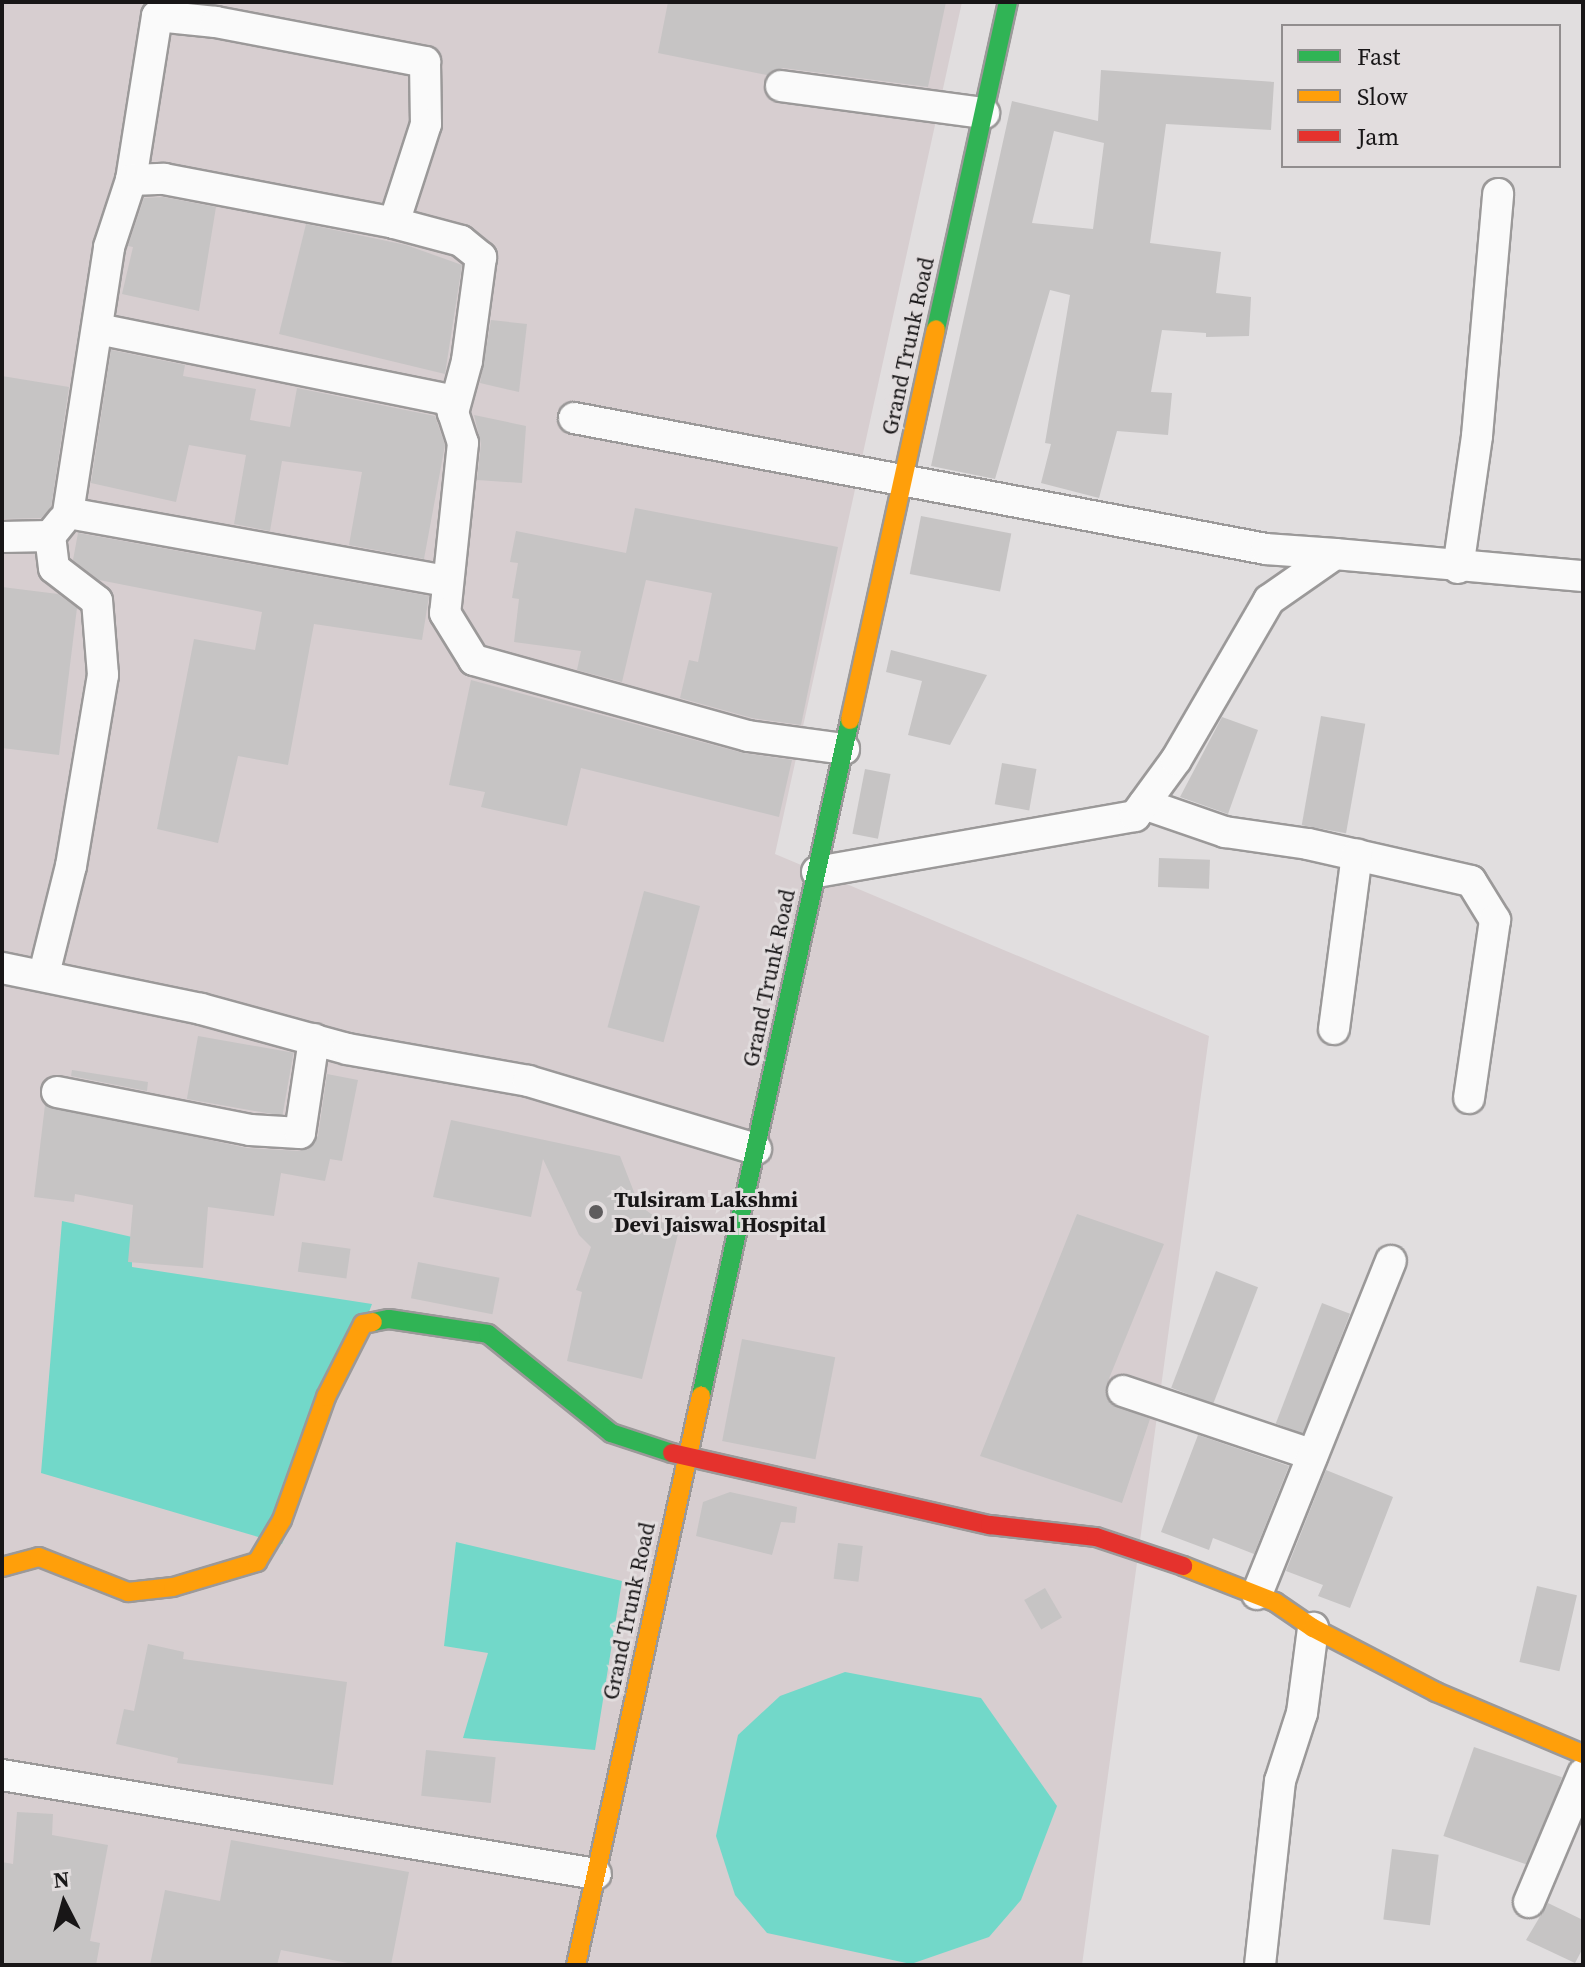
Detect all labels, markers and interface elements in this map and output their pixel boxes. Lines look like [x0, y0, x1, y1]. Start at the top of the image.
legend [1281, 24, 1561, 168]
text: Fast [1357, 40, 1400, 73]
text: Slow [1357, 80, 1408, 113]
text: Jam [1357, 120, 1399, 153]
street label: Grand Trunk Road [876, 255, 940, 437]
street label: Grand Trunk Road [737, 887, 801, 1069]
place label: Tulsiram Lakshmi Devi Jaiswal Hospital [614, 1186, 826, 1238]
marker: Tulsiram Lakshmi Devi Jaiswal Hospital [585, 1201, 607, 1223]
street label: Grand Trunk Road [597, 1520, 661, 1702]
north arrow [24, 1863, 104, 1943]
text: N [52, 1863, 71, 1895]

